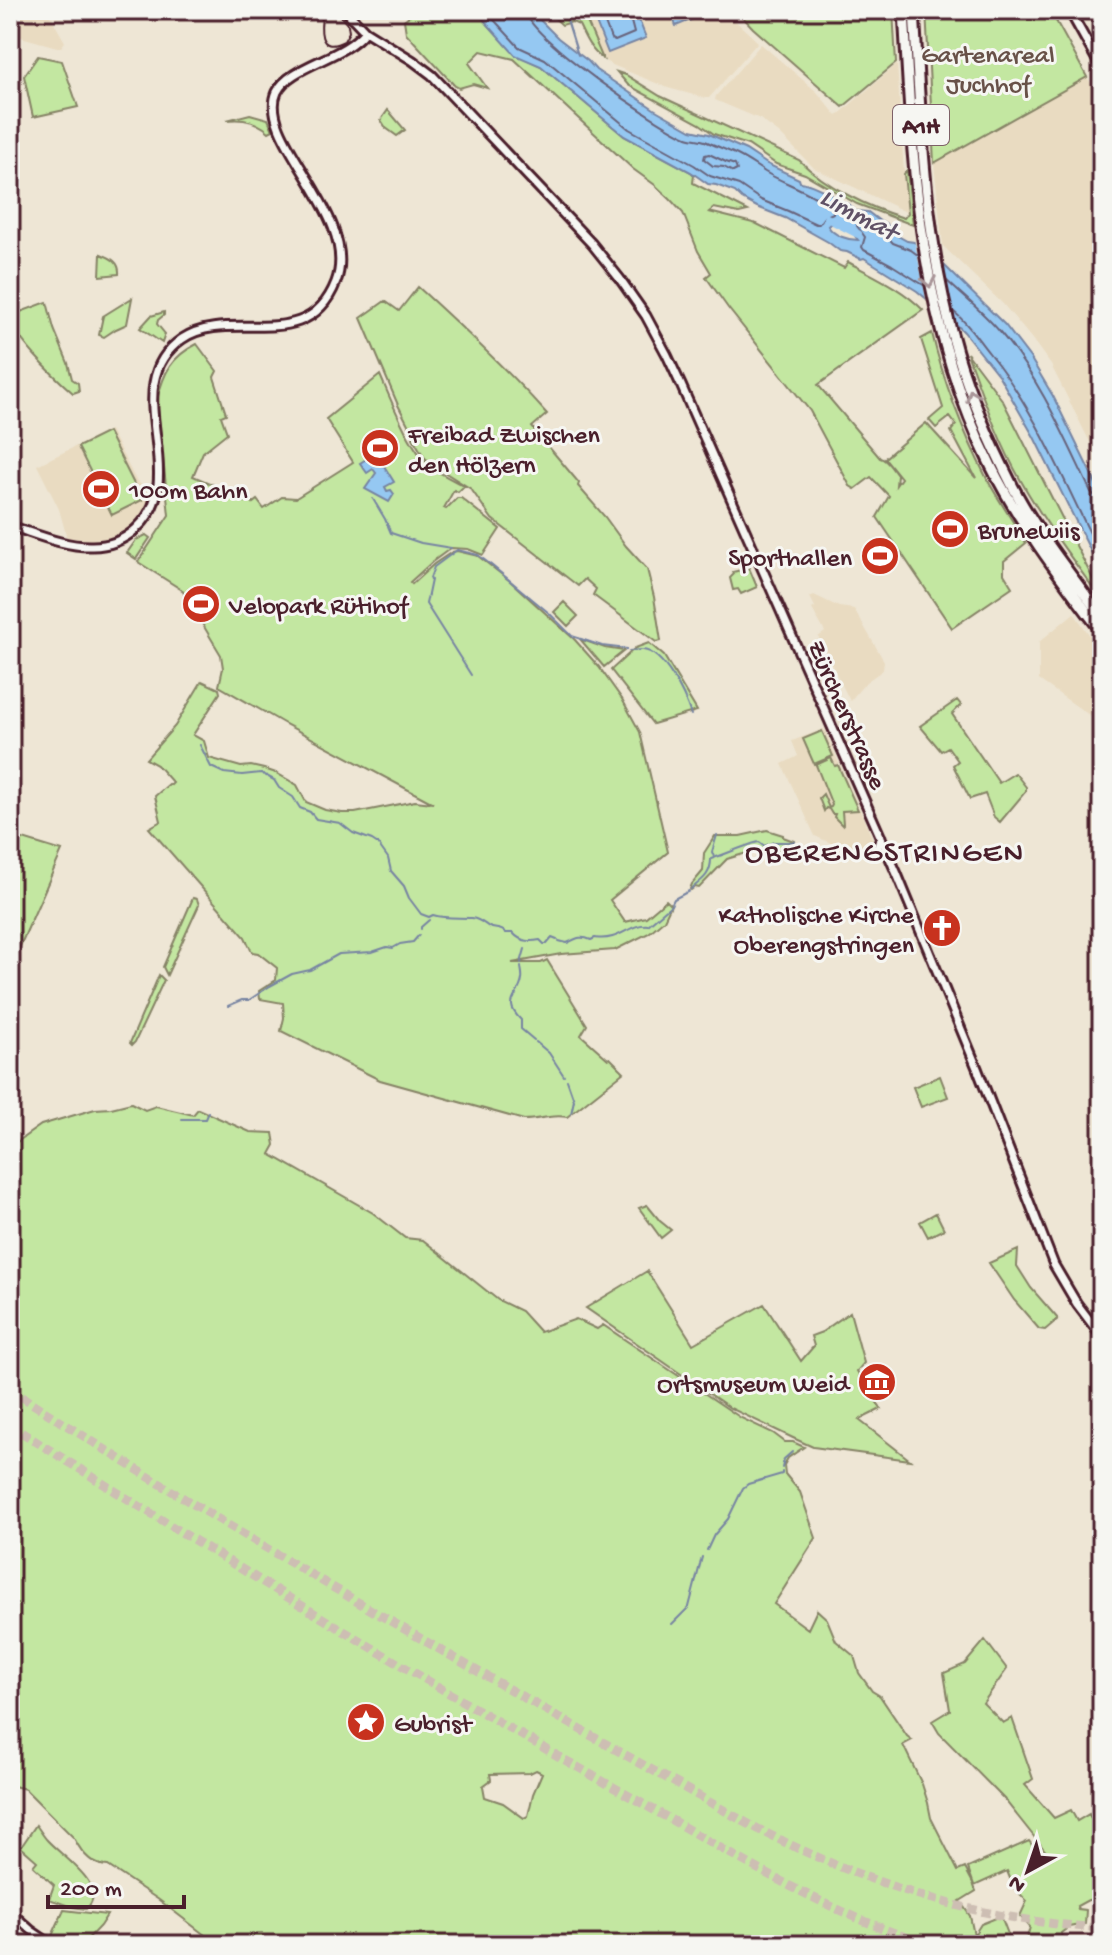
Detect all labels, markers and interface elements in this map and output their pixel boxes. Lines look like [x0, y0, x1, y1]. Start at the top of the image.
park label: Gartenareal Juchhof [921, 42, 1055, 103]
road number: A1H [893, 105, 949, 145]
water label: Limmat [813, 182, 906, 252]
one-way arrow [920, 275, 937, 289]
one-way arrow [965, 389, 982, 403]
place label: Freibad Zwischen den Hölzern [407, 422, 601, 483]
sports icon: Freibad Zwischen den Hölzern [359, 427, 401, 469]
sports icon: 100m Bahn [80, 468, 122, 510]
place label: 100m Bahn [128, 478, 248, 509]
sports icon: Brunewiis [929, 508, 971, 550]
place label: Brunewiis [977, 518, 1081, 549]
sports icon: Sporthallen [859, 535, 901, 577]
place label: Sporthallen [728, 545, 853, 576]
sports icon: Velopark Rütihof [180, 583, 222, 625]
place label: Velopark Rütihof [228, 593, 410, 624]
street label: Zürcherstrasse [798, 636, 892, 796]
district label: OBERENGSTRINGEN [745, 838, 1025, 873]
place label: Katholische Kirche Oberengstringen [718, 902, 915, 963]
church icon: Katholische Kirche Oberengstringen [921, 907, 963, 949]
museum icon: Ortsmuseum Weid [856, 1361, 898, 1403]
place label: Ortsmuseum Weid [657, 1371, 851, 1402]
place icon: Gubrist [345, 1701, 387, 1743]
place label: Gubrist [394, 1711, 474, 1742]
north arrow [988, 1831, 1068, 1911]
scale bar [48, 1859, 184, 1909]
text: N [1004, 1869, 1032, 1898]
text: 200 m [60, 1876, 122, 1905]

